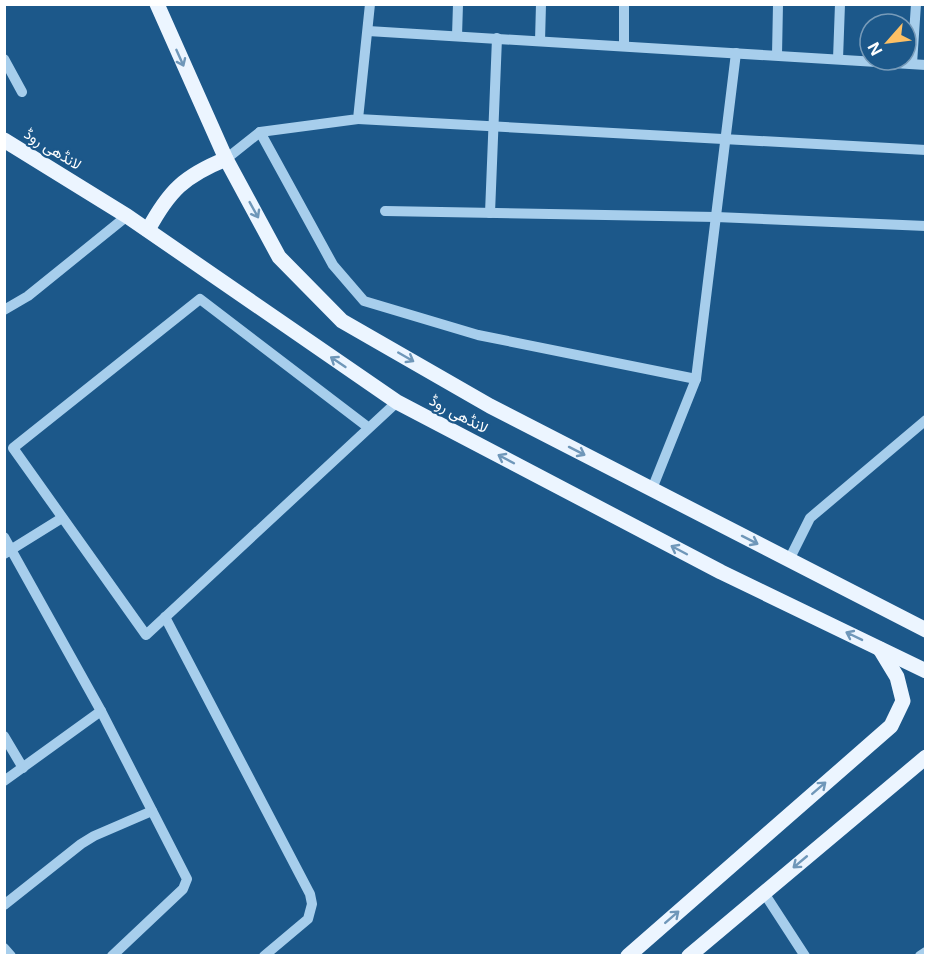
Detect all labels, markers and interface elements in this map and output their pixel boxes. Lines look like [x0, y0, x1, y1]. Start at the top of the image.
north arrow [858, 12, 918, 72]
text: N [863, 39, 886, 59]
one-way arrow [176, 49, 187, 67]
street label: لانڈھی روڈ [20, 124, 85, 175]
one-way arrow [249, 201, 260, 219]
one-way arrow [397, 352, 414, 364]
one-way arrow [330, 355, 347, 367]
street label: لانڈھی روڈ [426, 391, 492, 438]
one-way arrow [567, 446, 585, 457]
one-way arrow [498, 453, 516, 464]
one-way arrow [741, 534, 758, 546]
one-way arrow [671, 544, 688, 556]
one-way arrow [845, 630, 863, 641]
one-way arrow [811, 781, 826, 795]
one-way arrow [793, 855, 808, 869]
one-way arrow [665, 910, 680, 924]

